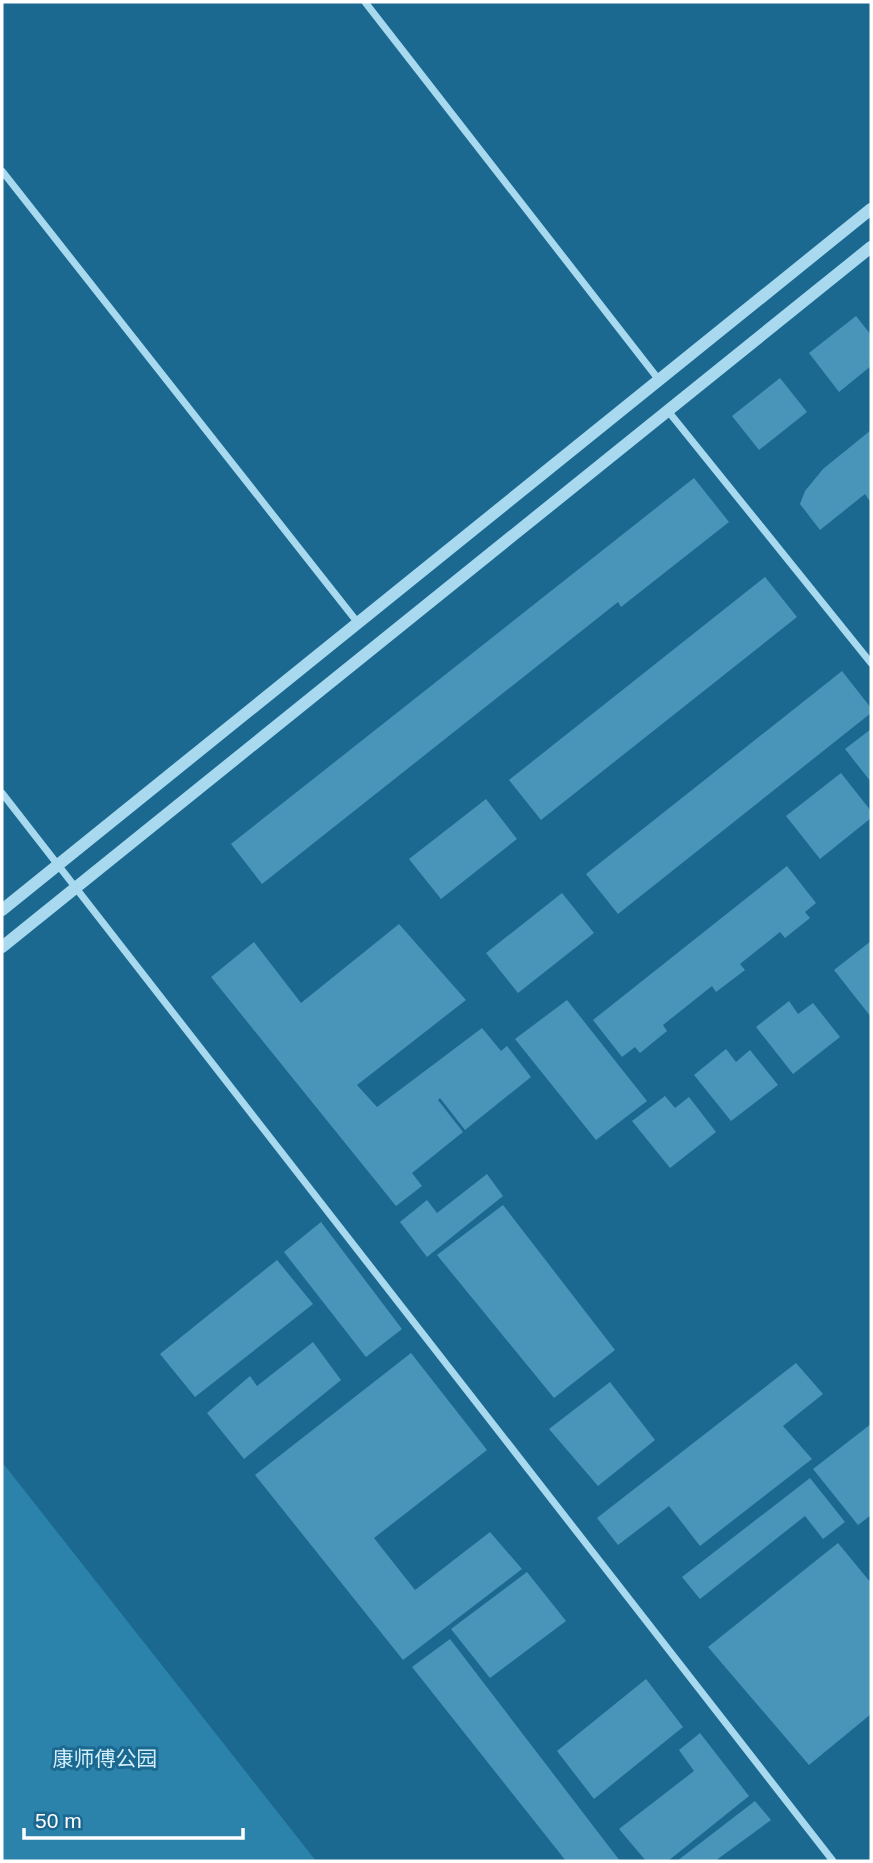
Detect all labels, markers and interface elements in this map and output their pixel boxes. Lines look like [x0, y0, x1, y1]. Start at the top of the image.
park label: 康师傅公园 [53, 1747, 158, 1770]
scale bar [24, 1797, 243, 1841]
text: 50 m [35, 1809, 82, 1832]

